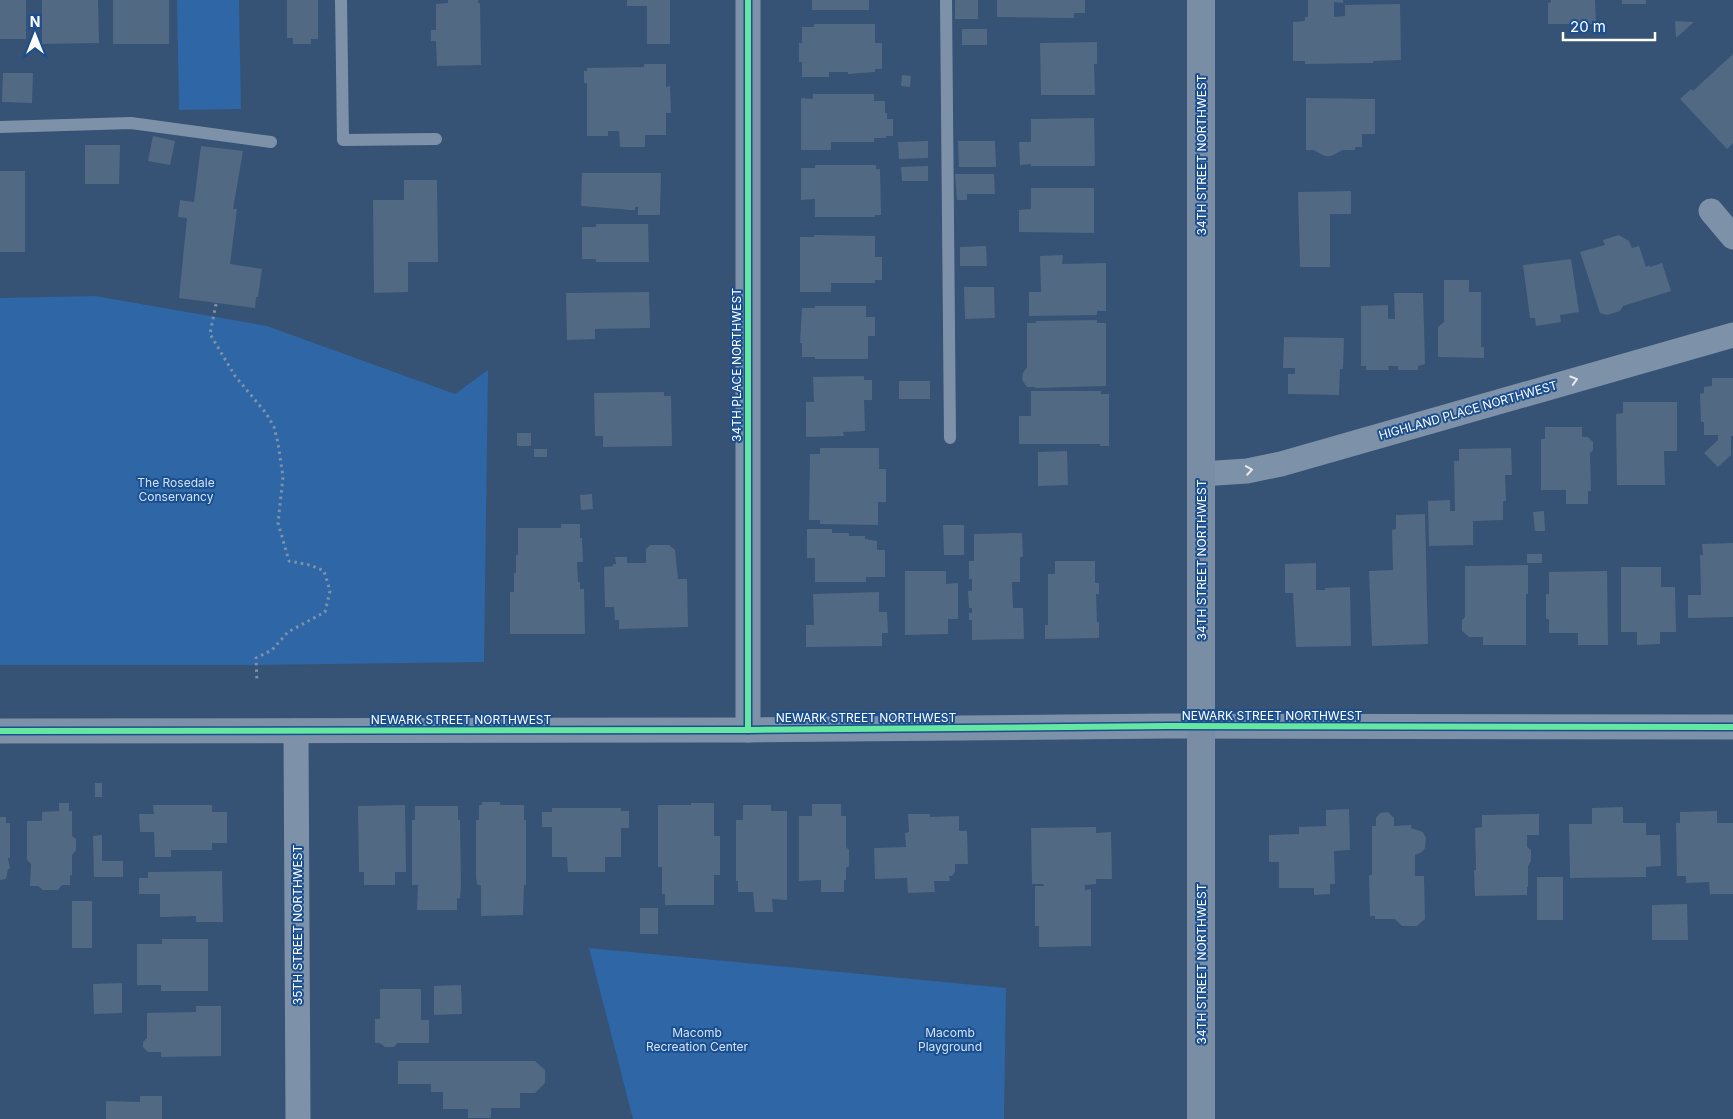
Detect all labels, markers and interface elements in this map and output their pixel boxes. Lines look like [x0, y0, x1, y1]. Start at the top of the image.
north arrow [10, 10, 60, 60]
scale bar [1563, 10, 1656, 42]
text: N [30, 13, 40, 30]
text: 20 m [1570, 17, 1606, 36]
street label: 34TH STREET NORTHWEST [1194, 74, 1209, 236]
street label: 34TH PLACE NORTHWEST [729, 288, 744, 442]
one-way arrow [1570, 375, 1579, 386]
street label: HIGHLAND PLACE NORTHWEST [1377, 377, 1559, 443]
one-way arrow [1245, 466, 1254, 476]
park label: The Rosedale Conservancy [137, 475, 215, 504]
street label: 34TH STREET NORTHWEST [1194, 479, 1209, 641]
street label: NEWARK STREET NORTHWEST [1182, 708, 1363, 723]
street label: NEWARK STREET NORTHWEST [776, 710, 957, 725]
street label: NEWARK STREET NORTHWEST [371, 712, 552, 727]
street label: 35TH STREET NORTHWEST [290, 844, 305, 1005]
street label: 34TH STREET NORTHWEST [1194, 883, 1209, 1045]
park label: Macomb Recreation Center [646, 1025, 749, 1054]
park label: Macomb Playground [918, 1025, 982, 1054]

